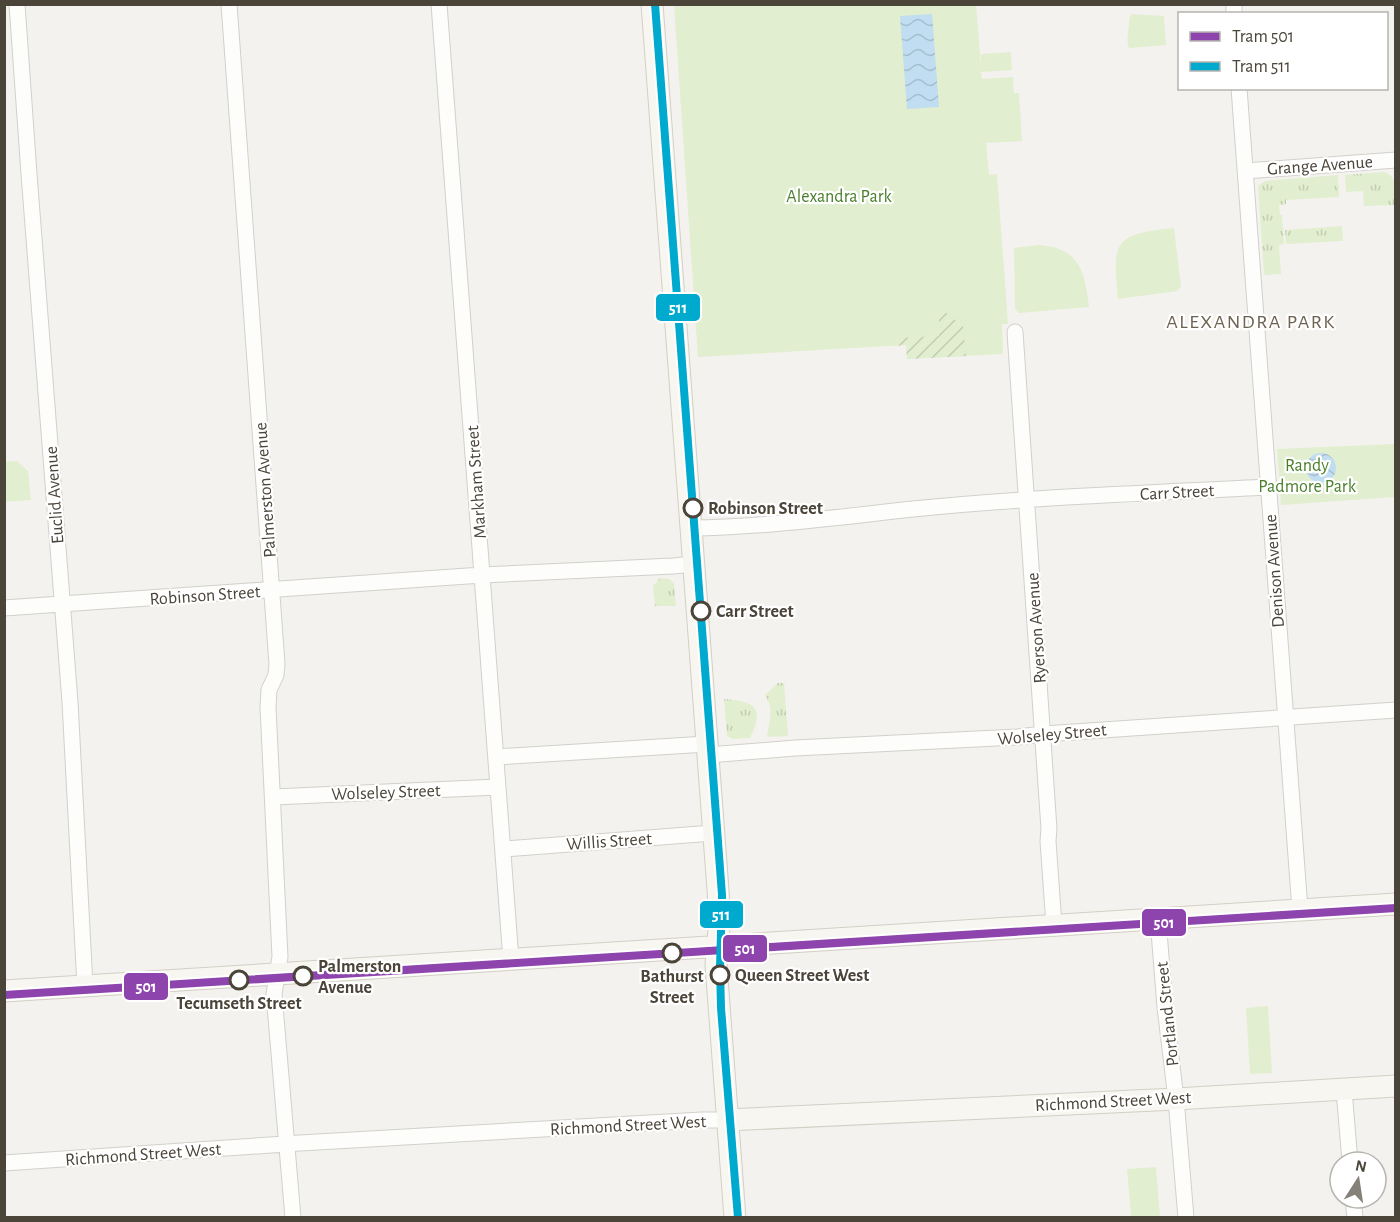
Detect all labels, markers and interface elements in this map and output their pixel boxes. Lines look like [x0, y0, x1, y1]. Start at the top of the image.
legend [1178, 12, 1388, 90]
text: Tram 501 [1232, 28, 1294, 46]
text: Tram 511 [1232, 58, 1291, 76]
street label: Grange Avenue [1267, 153, 1374, 179]
park label: Alexandra Park [786, 188, 892, 206]
line badge: 511 [655, 293, 701, 322]
text: 511 [669, 300, 687, 316]
district label: ALEXANDRA PARK [1166, 312, 1336, 332]
street label: Palmerston Avenue [252, 422, 280, 558]
street label: Markham Street [464, 424, 490, 539]
street label: Euclid Avenue [43, 445, 67, 544]
park label: Randy Padmore Park [1258, 457, 1357, 496]
street label: Carr Street [1139, 482, 1215, 504]
marker: Robinson Street [683, 498, 703, 518]
place label: Robinson Street [708, 500, 823, 518]
street label: Denison Avenue [1262, 514, 1288, 628]
street label: Ryerson Avenue [1024, 572, 1050, 684]
street label: Robinson Street [149, 583, 261, 609]
marker: Carr Street [691, 601, 711, 621]
place label: Carr Street [716, 603, 794, 621]
street label: Wolseley Street [997, 721, 1108, 749]
street label: Wolseley Street [331, 782, 441, 804]
street label: Willis Street [566, 830, 653, 854]
line badge: 511 [699, 900, 744, 929]
text: 511 [712, 907, 730, 923]
line badge: 501 [1141, 908, 1187, 937]
text: 501 [1153, 915, 1175, 931]
line badge: 501 [722, 934, 768, 963]
text: 501 [734, 941, 756, 957]
marker: Bathurst Street [662, 943, 682, 963]
place label: Palmerston Avenue [318, 958, 401, 997]
street label: Portland Street [1154, 960, 1182, 1067]
marker: Queen Street West [710, 965, 730, 985]
marker: Palmerston Avenue [293, 966, 313, 986]
place label: Queen Street West [735, 967, 869, 985]
place label: Bathurst Street [640, 968, 704, 1007]
marker: Tecumseth Street [229, 970, 249, 990]
line badge: 501 [123, 972, 169, 1001]
text: 501 [135, 979, 157, 995]
place label: Tecumseth Street [176, 995, 302, 1013]
street label: Richmond Street West [1034, 1089, 1192, 1115]
street label: Richmond Street West [549, 1113, 707, 1139]
street label: Richmond Street West [64, 1141, 222, 1169]
north arrow [1328, 1150, 1388, 1210]
text: N [1354, 1157, 1368, 1175]

